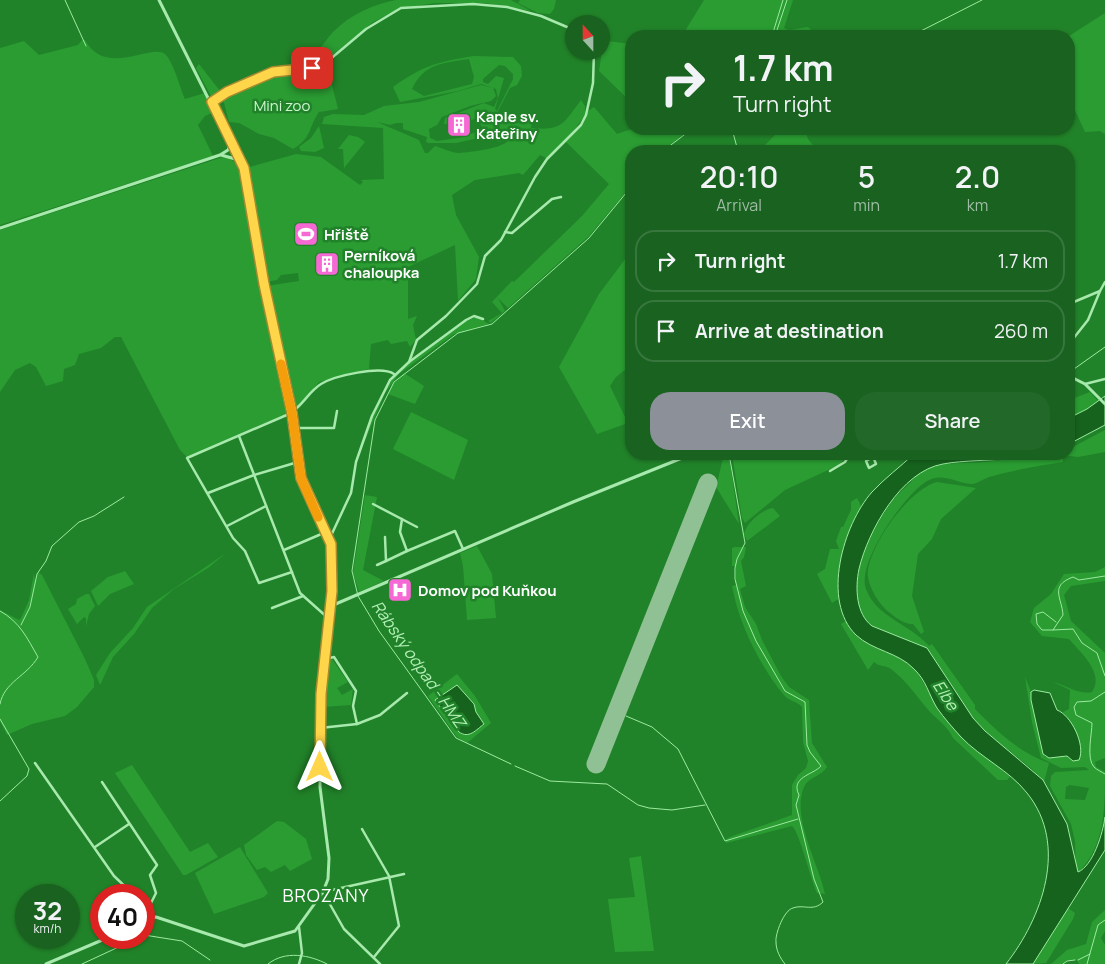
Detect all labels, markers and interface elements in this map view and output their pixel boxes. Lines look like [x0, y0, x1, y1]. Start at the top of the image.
north arrow [565, 15, 610, 60]
map controls [565, 15, 610, 60]
text: 1.7 km [733, 44, 834, 92]
pin [291, 47, 333, 89]
icon: right [650, 50, 715, 115]
icon: arrive [298, 54, 326, 82]
text: Turn right [733, 89, 831, 119]
park label: Mini zoo [254, 95, 310, 116]
place label: Kaple sv. Kateřiny [476, 106, 539, 144]
building icon: Kaple sv. Kateřiny [446, 112, 472, 138]
text: 20:10 [700, 156, 778, 197]
text: 5 [858, 156, 875, 197]
text: 2.0 [955, 156, 1000, 197]
text: Arrival [716, 194, 762, 216]
text: min [853, 194, 880, 216]
text: km [967, 194, 988, 216]
sports icon: Hřiště [293, 221, 319, 247]
place label: Hřiště [324, 224, 369, 245]
place label: Perníková chaloupka [344, 245, 419, 283]
icon: right [652, 247, 680, 275]
text: Turn right [695, 248, 785, 274]
text: 1.7 km [998, 248, 1048, 274]
building icon: Perníková chaloupka [314, 251, 340, 277]
icon: arrive [652, 317, 680, 345]
text: Arrive at destination [695, 318, 884, 344]
text: 260 m [994, 318, 1048, 344]
button: Exit [650, 392, 845, 450]
button: Share [855, 392, 1050, 450]
hospital icon: Domov pod Kuňkou [387, 577, 413, 603]
place label: Domov pod Kuňkou [418, 580, 557, 601]
water label: Rábský odpad - HMZ [367, 596, 472, 734]
water label: Elbe [928, 676, 965, 716]
position arrow [293, 740, 345, 792]
district label: BROZANY [282, 883, 370, 907]
speed limit sign: 40 [90, 884, 155, 949]
text: 32 [33, 893, 62, 928]
text: km/h [34, 920, 61, 937]

